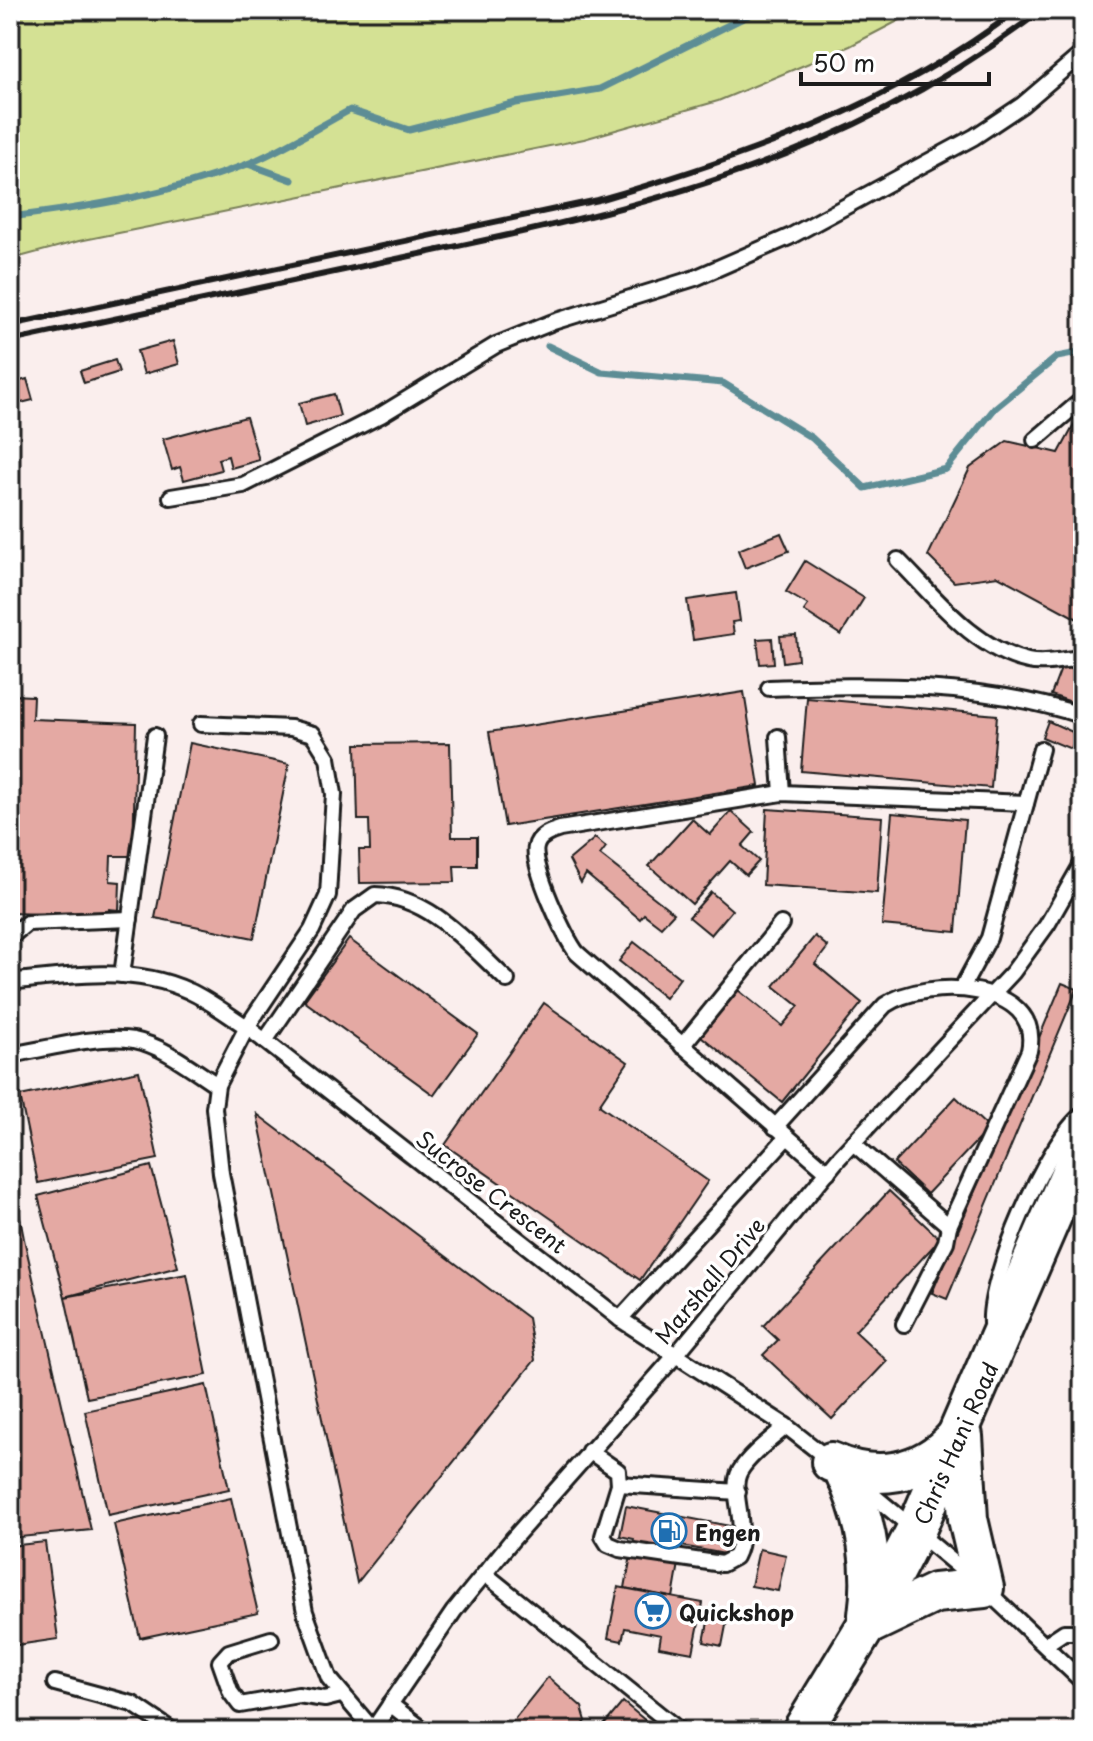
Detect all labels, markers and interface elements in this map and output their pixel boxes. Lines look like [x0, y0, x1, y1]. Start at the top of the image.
scale bar [801, 36, 989, 86]
text: 50 m [813, 44, 875, 80]
street label: Sucrose Crescent [410, 1122, 574, 1260]
street label: Marshall Drive [646, 1209, 772, 1351]
street label: Chris Hani Road [904, 1356, 1006, 1530]
fuel station icon: Engen [650, 1512, 688, 1550]
place label: Engen [695, 1515, 761, 1548]
supermarket icon: Quickshop [634, 1592, 672, 1630]
place label: Quickshop [679, 1595, 794, 1628]

